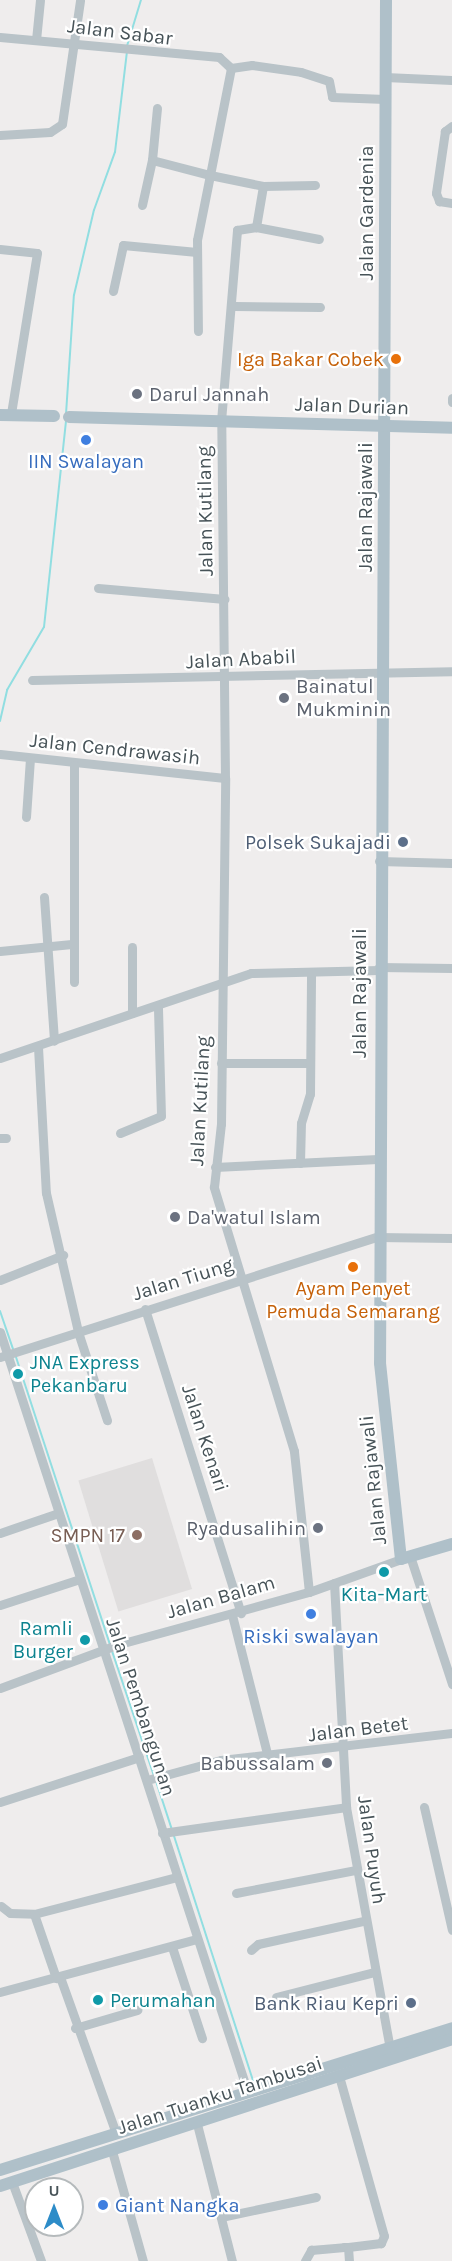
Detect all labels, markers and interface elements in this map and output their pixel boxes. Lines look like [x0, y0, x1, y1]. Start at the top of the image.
street label: Jalan Sabar [66, 14, 174, 50]
street label: Jalan Gardenia [354, 146, 378, 280]
place label: Iga Bakar Cobek [237, 347, 384, 371]
marker: Iga Bakar Cobek [389, 352, 403, 366]
place label: Darul Jannah [149, 382, 269, 406]
marker: Darul Jannah [130, 387, 144, 401]
street label: Jalan Durian [295, 392, 409, 420]
marker: IIN Swalayan [79, 433, 93, 447]
street label: Jalan Rajawali [353, 442, 377, 572]
street label: Jalan Kutilang [192, 446, 218, 576]
place label: IIN Swalayan [28, 449, 144, 473]
street label: Jalan Ababil [185, 644, 297, 674]
place label: Bainatul Mukminin [296, 674, 391, 721]
marker: Bainatul Mukminin [277, 691, 291, 705]
street label: Jalan Cendrawasih [29, 728, 201, 770]
place label: Polsek Sukajadi [245, 830, 391, 854]
marker: Polsek Sukajadi [396, 835, 410, 849]
street label: Jalan Rajawali [347, 928, 371, 1058]
street label: Jalan Kutilang [185, 1035, 215, 1167]
place label: Da'watul Islam [187, 1205, 321, 1229]
marker: Da'watul Islam [168, 1210, 182, 1224]
street label: Jalan Tiung [130, 1252, 236, 1306]
marker: Ayam Penyet Pemuda Semarang [346, 1260, 360, 1274]
place label: Ayam Penyet Pemuda Semarang [266, 1276, 440, 1323]
place label: JNA Express Pekanbaru [30, 1350, 140, 1397]
marker: JNA Express Pekanbaru [11, 1367, 25, 1381]
street label: Jalan Kenari [176, 1381, 234, 1495]
street label: Jalan Rajawali [354, 1414, 392, 1546]
place label: Ryadusalihin [186, 1516, 306, 1540]
marker: Ryadusalihin [311, 1521, 325, 1535]
place label: SMPN 17 [50, 1523, 125, 1547]
marker: SMPN 17 [130, 1528, 144, 1542]
marker: Kita-Mart [377, 1565, 391, 1579]
street label: Jalan Balam [164, 1570, 278, 1624]
place label: Kita-Mart [341, 1582, 427, 1606]
marker: Riski swalayan [304, 1607, 318, 1621]
street label: Jalan Pembangunan [101, 1615, 181, 1799]
place label: Ramli Burger [13, 1616, 73, 1663]
place label: Riski swalayan [243, 1624, 379, 1648]
marker: Ramli Burger [78, 1633, 92, 1647]
street label: Jalan Betet [307, 1711, 409, 1747]
place label: Babussalam [200, 1751, 315, 1775]
marker: Babussalam [320, 1756, 334, 1770]
street label: Jalan Puyuh [353, 1794, 391, 1906]
place label: Perumahan [110, 1988, 216, 2012]
place label: Bank Riau Kepri [254, 1991, 399, 2015]
marker: Perumahan [91, 1993, 105, 2007]
marker: Bank Riau Kepri [404, 1996, 418, 2010]
street label: Jalan Tuanku Tambusai [115, 2051, 325, 2139]
north arrow [24, 2177, 84, 2237]
text: U [48, 2181, 60, 2200]
place label: Giant Nangka [115, 2193, 240, 2217]
marker: Giant Nangka [96, 2198, 110, 2212]

